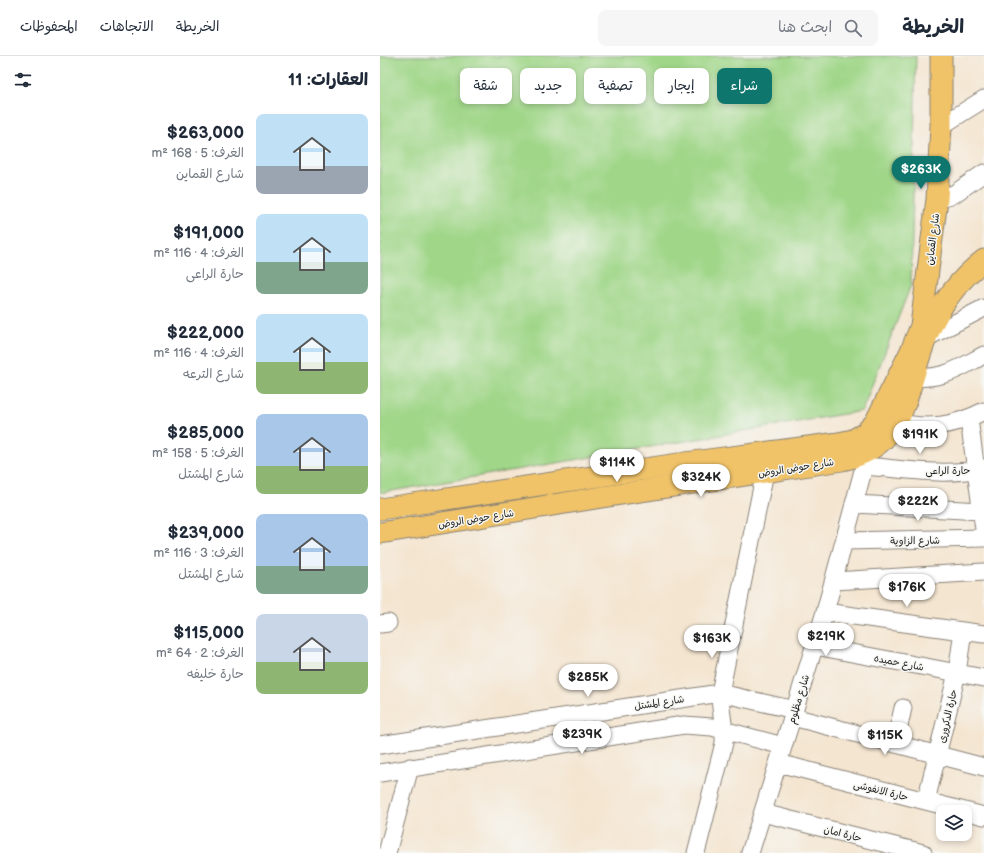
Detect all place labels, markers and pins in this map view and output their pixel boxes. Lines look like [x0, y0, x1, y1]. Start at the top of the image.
pin: $263K [893, 156, 949, 190]
pin: $191K [892, 421, 948, 455]
pin: $114K [589, 449, 645, 483]
pin: $324K [673, 464, 729, 498]
pin: $222K [890, 488, 946, 522]
pin: $176K [879, 574, 935, 608]
pin: $219K [798, 623, 854, 657]
pin: $163K [684, 625, 740, 659]
pin: $285K [560, 664, 616, 698]
pin: $239K [554, 721, 610, 755]
pin: $115K [857, 722, 913, 756]

